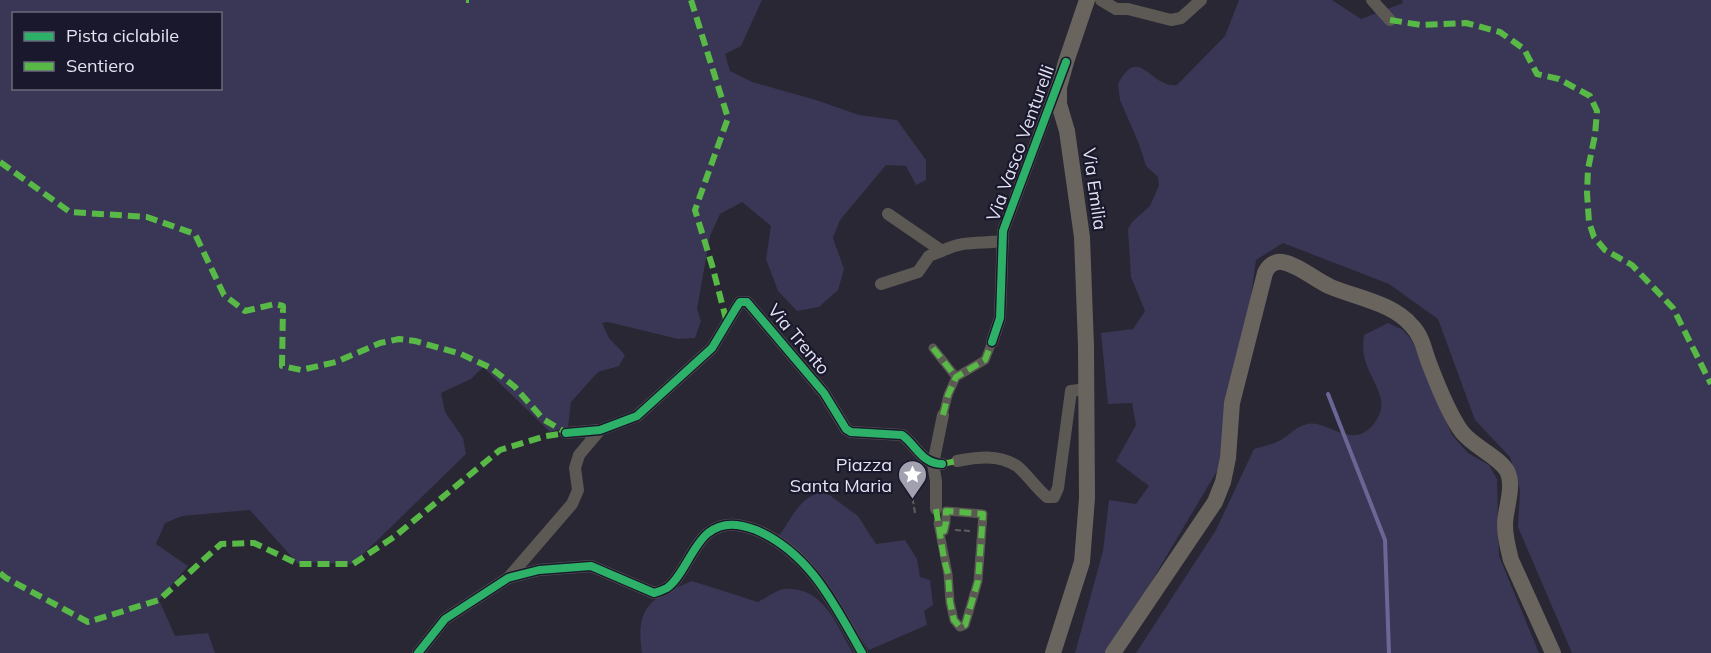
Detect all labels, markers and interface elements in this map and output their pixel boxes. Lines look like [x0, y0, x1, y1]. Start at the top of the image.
legend [12, 12, 222, 90]
text: Pista ciclabile [66, 24, 179, 47]
text: Sentiero [66, 54, 135, 77]
street label: Via Vasco Venturelli [981, 62, 1059, 224]
street label: Via Emilia [1078, 147, 1112, 231]
street label: Via Trento [763, 299, 835, 379]
place label: Piazza Santa Maria [790, 453, 892, 497]
place icon: Piazza Santa Maria [897, 458, 929, 500]

